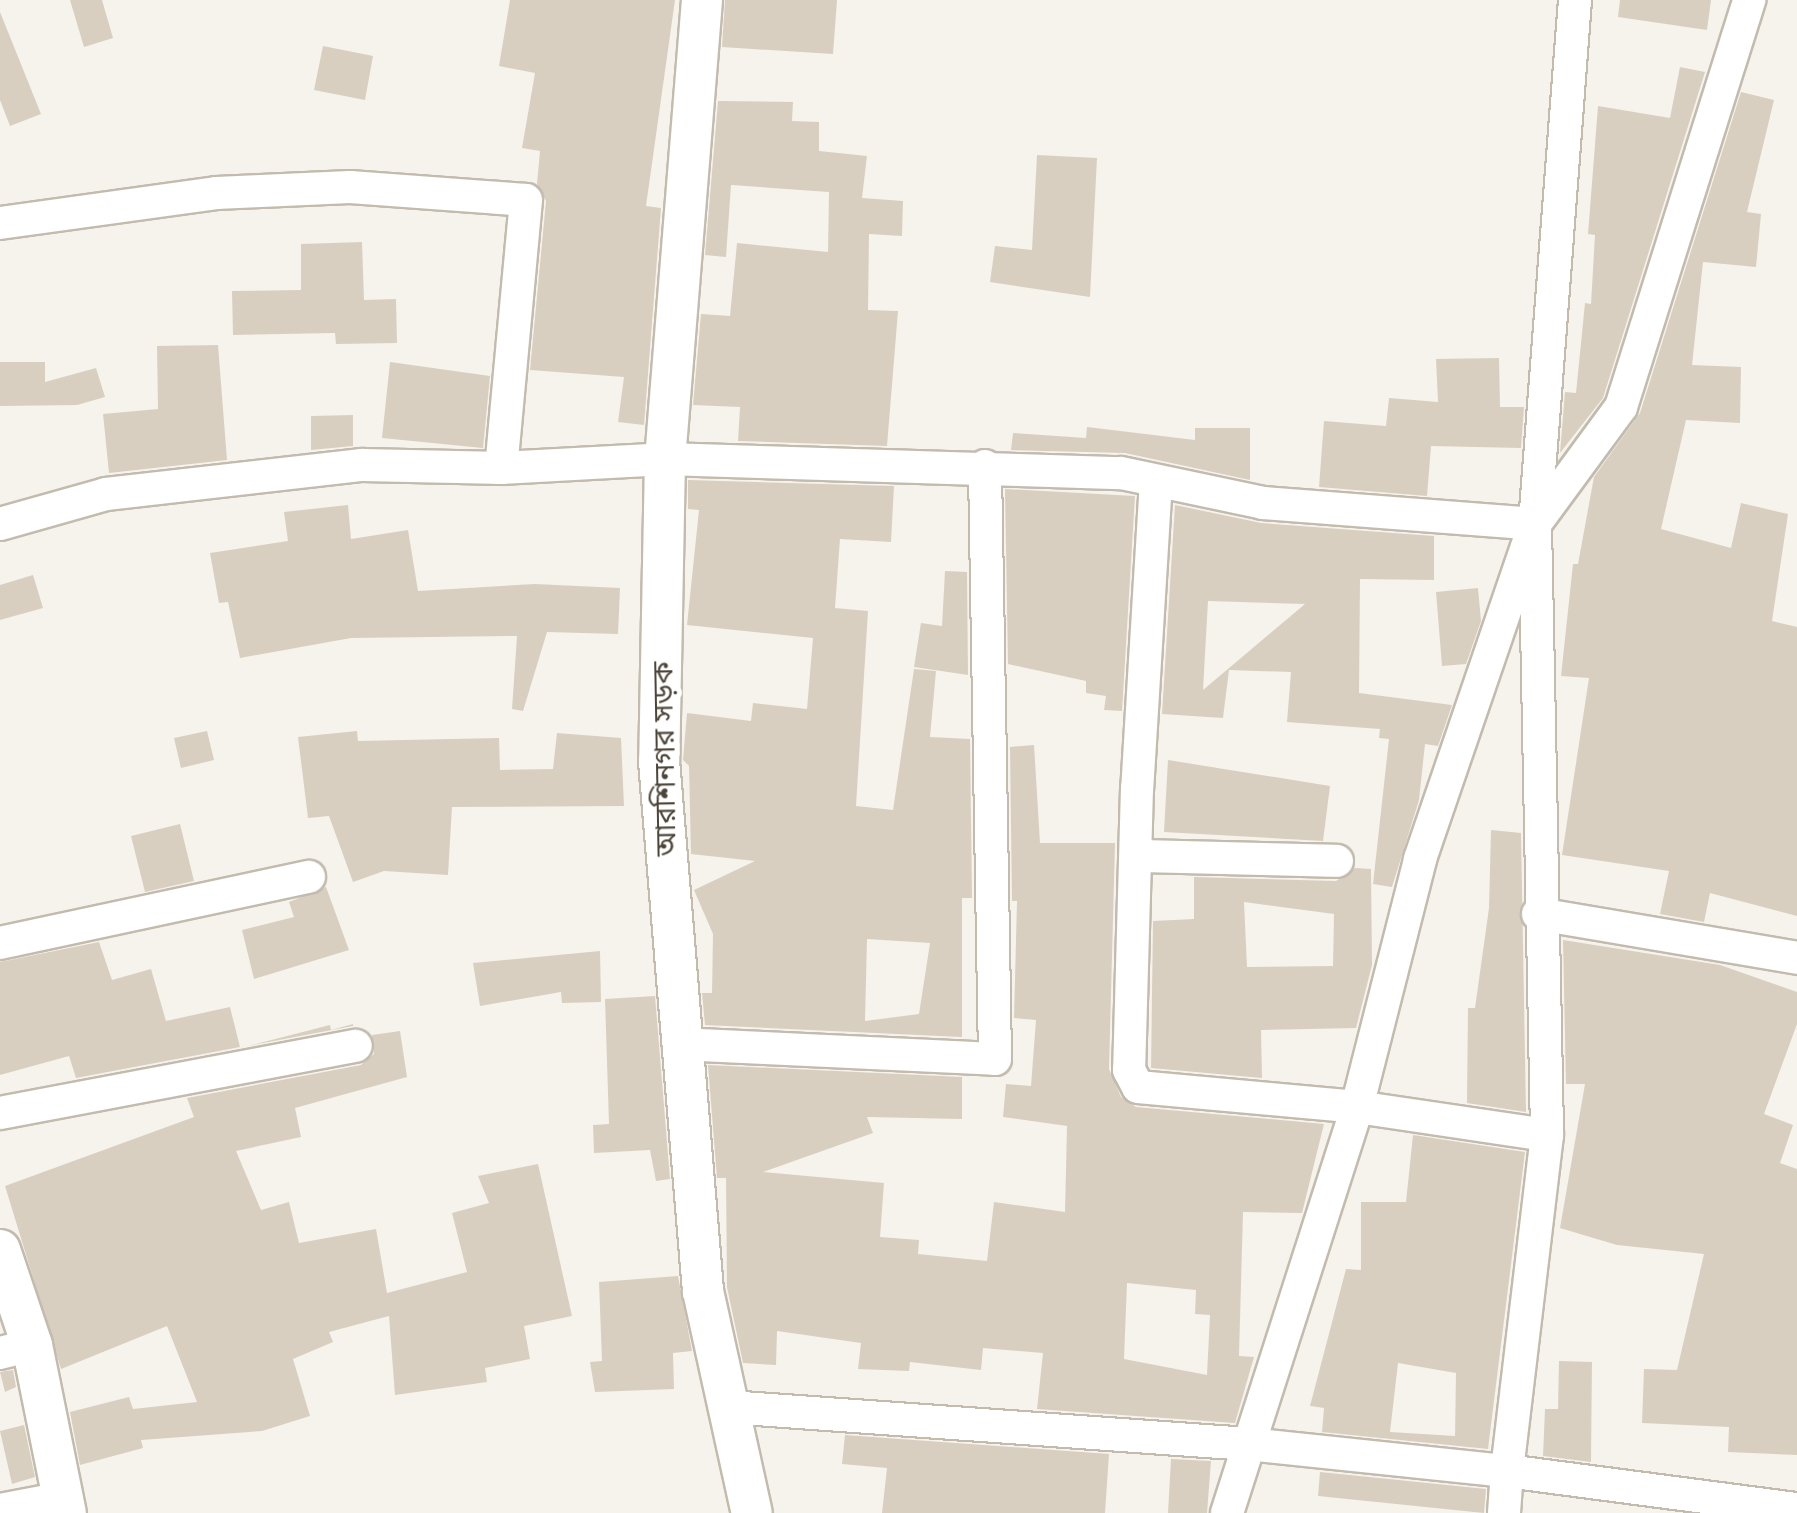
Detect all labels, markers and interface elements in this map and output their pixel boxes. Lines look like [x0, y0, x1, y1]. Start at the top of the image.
street label: আরশিনগর সড়ক [646, 661, 682, 857]

